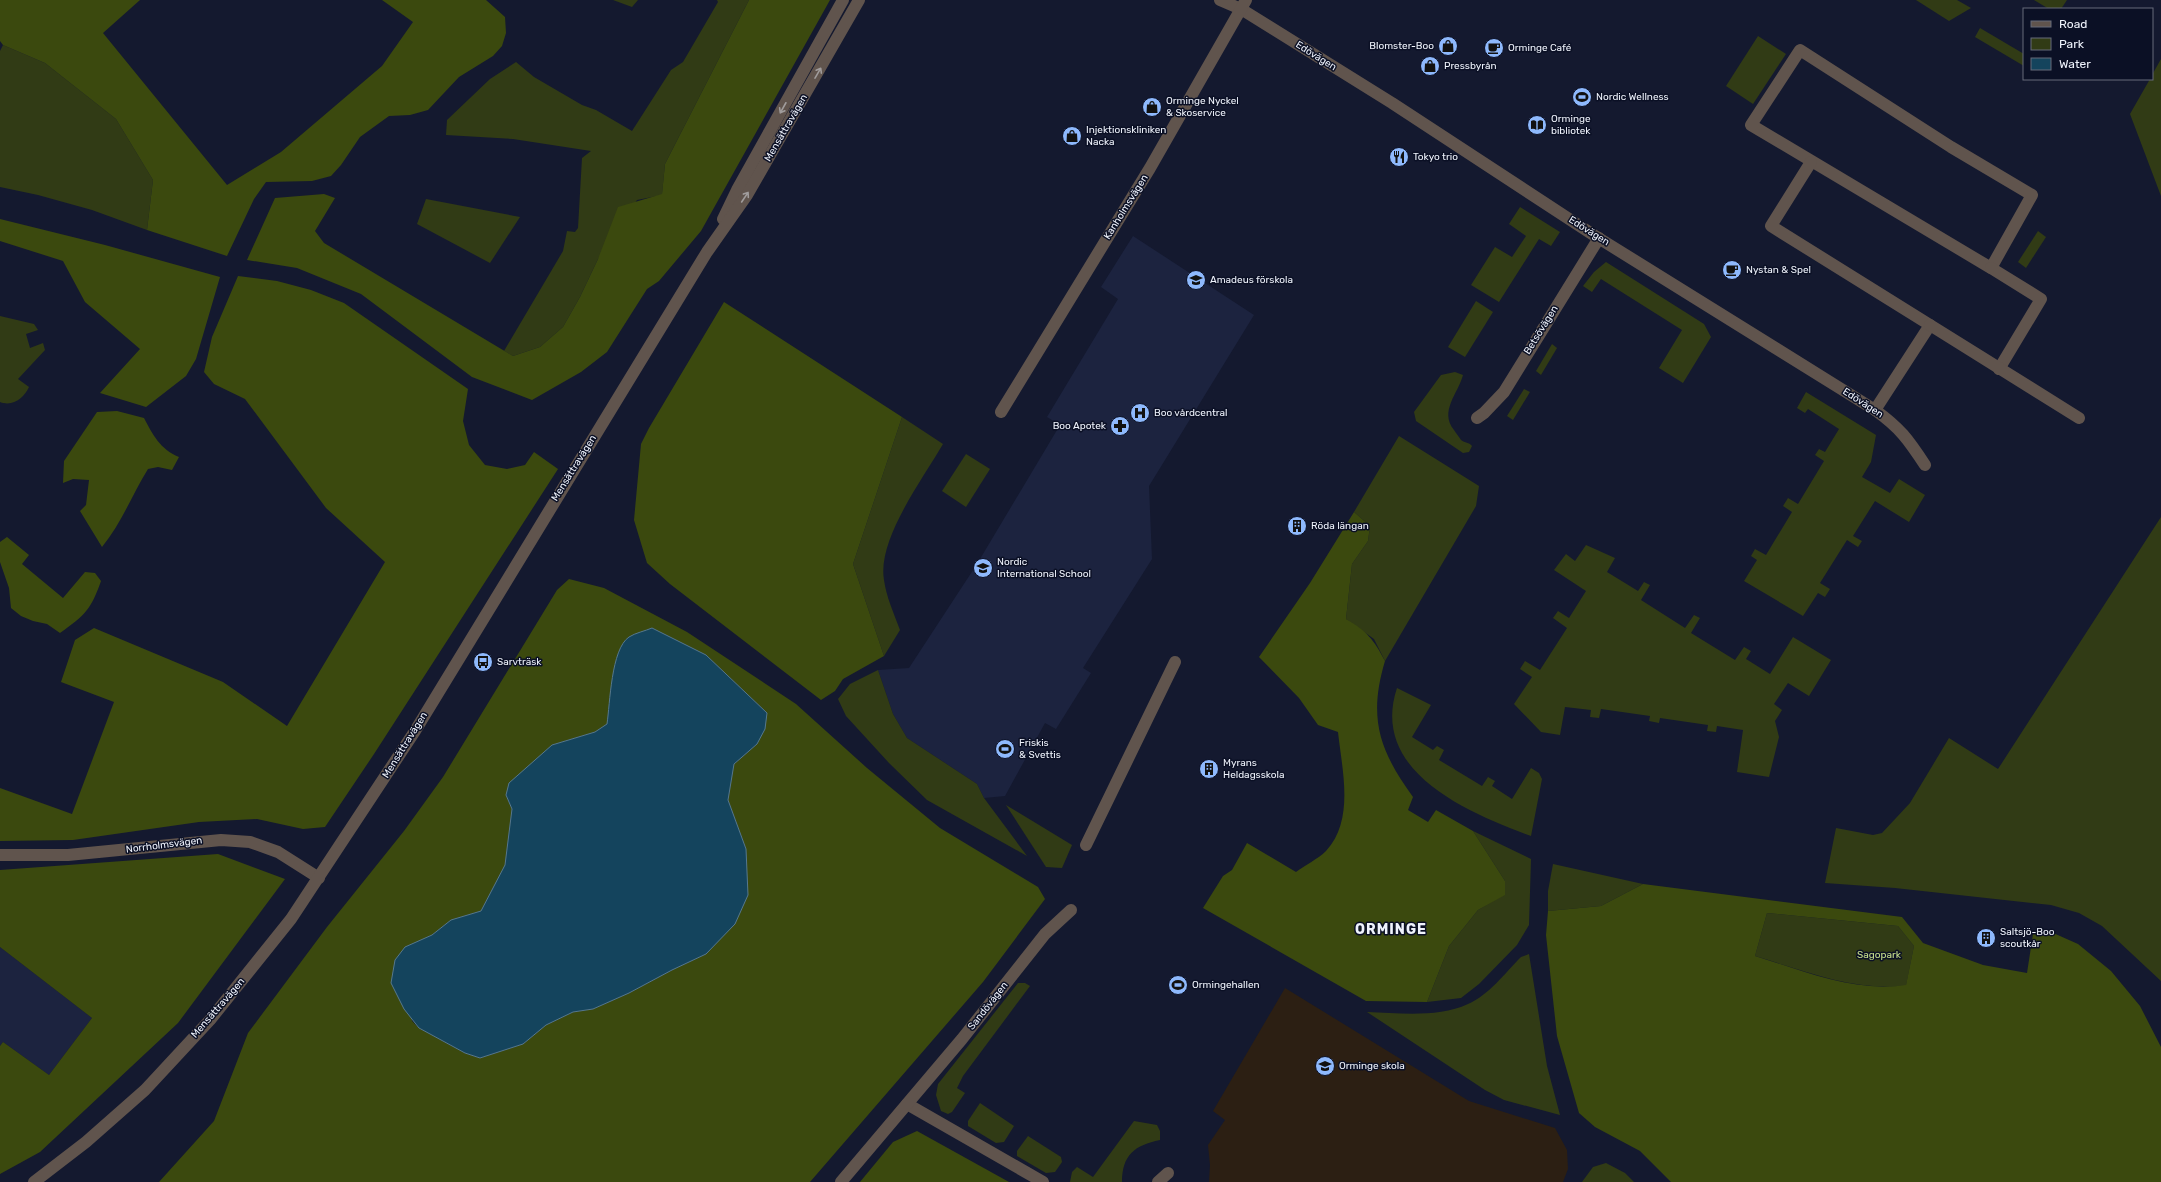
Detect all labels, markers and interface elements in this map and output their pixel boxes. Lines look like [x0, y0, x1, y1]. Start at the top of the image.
legend [2023, 8, 2153, 80]
text: Road [2059, 17, 2087, 31]
shop icon: Blomster-Boo [1437, 35, 1459, 57]
cafe icon: Orminge Café [1483, 37, 1505, 59]
text: Park [2059, 37, 2085, 51]
street label: Edövägen [1293, 39, 1339, 73]
place label: Blomster-Boo [1369, 40, 1434, 52]
place label: Orminge Café [1508, 42, 1572, 54]
shop icon: Pressbyrån [1419, 55, 1441, 77]
text: Water [2059, 57, 2091, 71]
place label: Pressbyrån [1444, 60, 1497, 72]
one-way arrow [814, 67, 822, 79]
sports icon: Nordic Wellness [1571, 86, 1593, 108]
place label: Nordic Wellness [1596, 91, 1669, 103]
street label: Mensättravägen [762, 92, 810, 164]
place label: Orminge Nyckel & Skoservice [1166, 95, 1239, 119]
shop icon: Orminge Nyckel & Skoservice [1141, 96, 1163, 118]
one-way arrow [779, 101, 787, 113]
place label: Orminge bibliotek [1551, 113, 1591, 137]
library icon: Orminge bibliotek [1526, 114, 1548, 136]
place label: Injektionskliniken Nacka [1086, 124, 1166, 148]
shop icon: Injektionskliniken Nacka [1061, 125, 1083, 147]
restaurant icon: Tokyo trio [1388, 146, 1410, 168]
place label: Tokyo trio [1413, 151, 1458, 163]
street label: Kanholmsvägen [1101, 172, 1151, 242]
one-way arrow [741, 192, 749, 203]
street label: Edövägen [1566, 214, 1612, 248]
cafe icon: Nystan & Spel [1721, 259, 1743, 281]
place label: Nystan & Spel [1746, 264, 1811, 276]
school or university icon: Amadeus förskola [1185, 269, 1207, 291]
place label: Amadeus förskola [1210, 274, 1293, 286]
street label: Betsövägen [1521, 303, 1561, 357]
street label: Edövägen [1840, 385, 1886, 421]
hospital icon: Boo vårdcentral [1129, 402, 1151, 424]
place label: Boo vårdcentral [1154, 407, 1228, 419]
pharmacy icon: Boo Apotek [1109, 415, 1131, 437]
place label: Boo Apotek [1053, 420, 1107, 432]
street label: Mensättravägen [549, 433, 599, 503]
building icon: Röda längan [1286, 515, 1308, 537]
place label: Röda längan [1311, 520, 1369, 532]
place label: Nordic International School [997, 556, 1091, 580]
school or university icon: Nordic International School [972, 557, 994, 579]
bus stop icon: Sarvträsk [472, 651, 494, 673]
place label: Sarvträsk [497, 656, 542, 668]
street label: Mensättravägen [380, 710, 430, 780]
place label: Friskis & Svettis [1019, 737, 1061, 761]
sports icon: Friskis & Svettis [994, 738, 1016, 760]
place label: Myrans Heldagsskola [1223, 757, 1284, 781]
building icon: Myrans Heldagsskola [1198, 758, 1220, 780]
street label: Norrholmsvägen [125, 834, 203, 856]
district label: ORMINGE [1355, 921, 1427, 938]
place label: Saltsjö-Boo scoutkår [2000, 926, 2055, 950]
building icon: Saltsjö-Boo scoutkår [1975, 927, 1997, 949]
park label: Sagopark [1857, 949, 1902, 961]
sports icon: Ormingehallen [1167, 974, 1189, 996]
street label: Mensättravägen [189, 976, 247, 1040]
place label: Ormingehallen [1192, 979, 1260, 991]
street label: Sandövägen [965, 980, 1011, 1032]
school or university icon: Orminge skola [1314, 1055, 1336, 1077]
place label: Orminge skola [1339, 1060, 1405, 1072]

